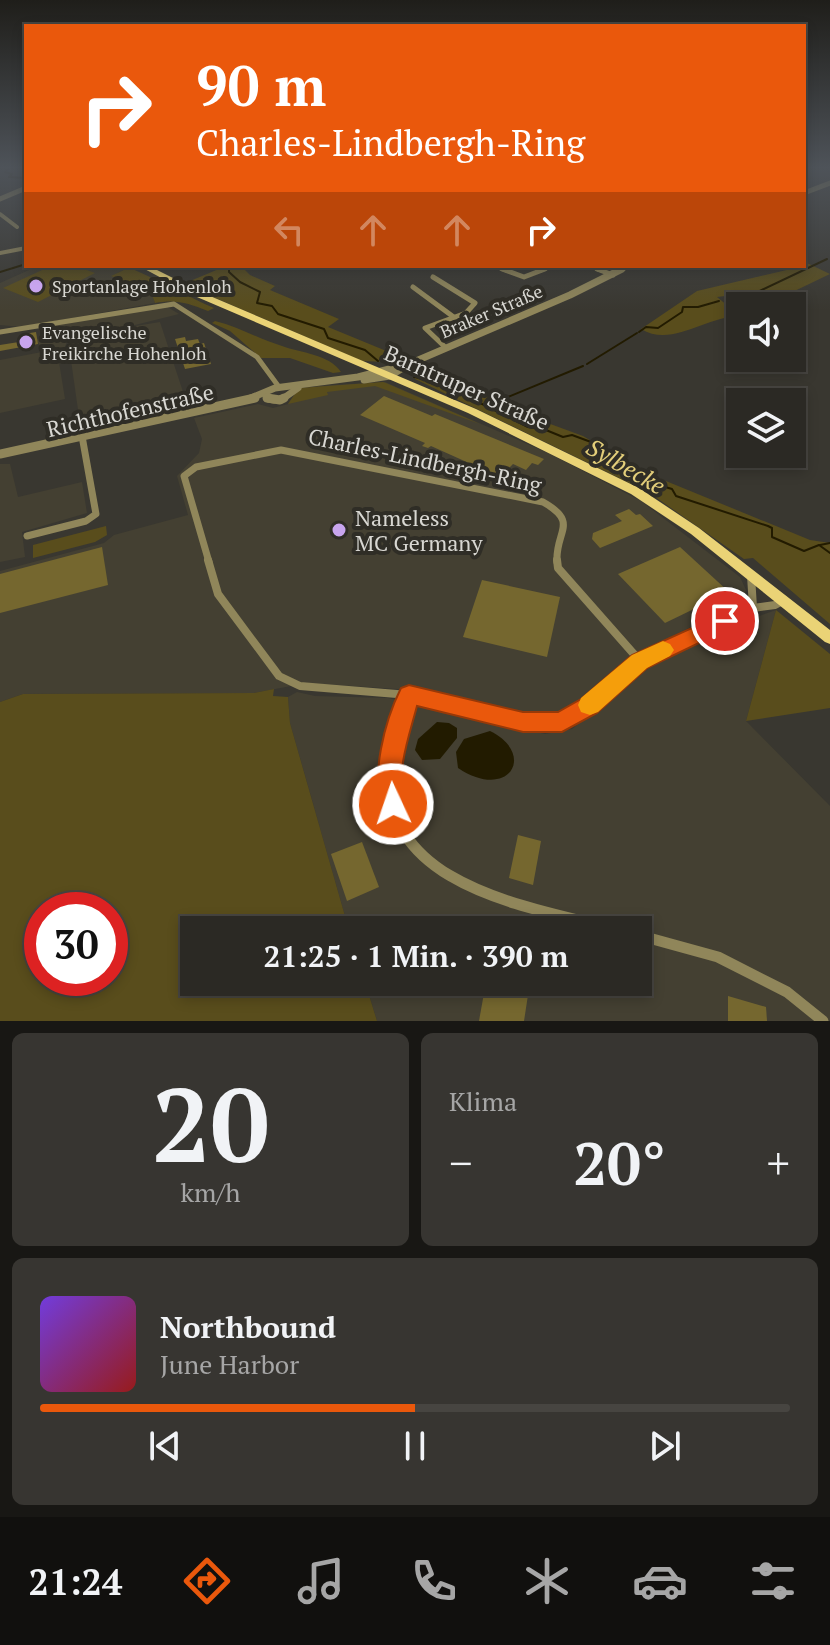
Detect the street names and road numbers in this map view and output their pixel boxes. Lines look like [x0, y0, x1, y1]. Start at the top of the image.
street label: Braker Straße [436, 279, 546, 343]
street label: Barntruper Straße [380, 338, 554, 436]
street label: Richthofenstraße [44, 377, 216, 443]
street label: Charles-Lindbergh-Ring [306, 421, 545, 499]

